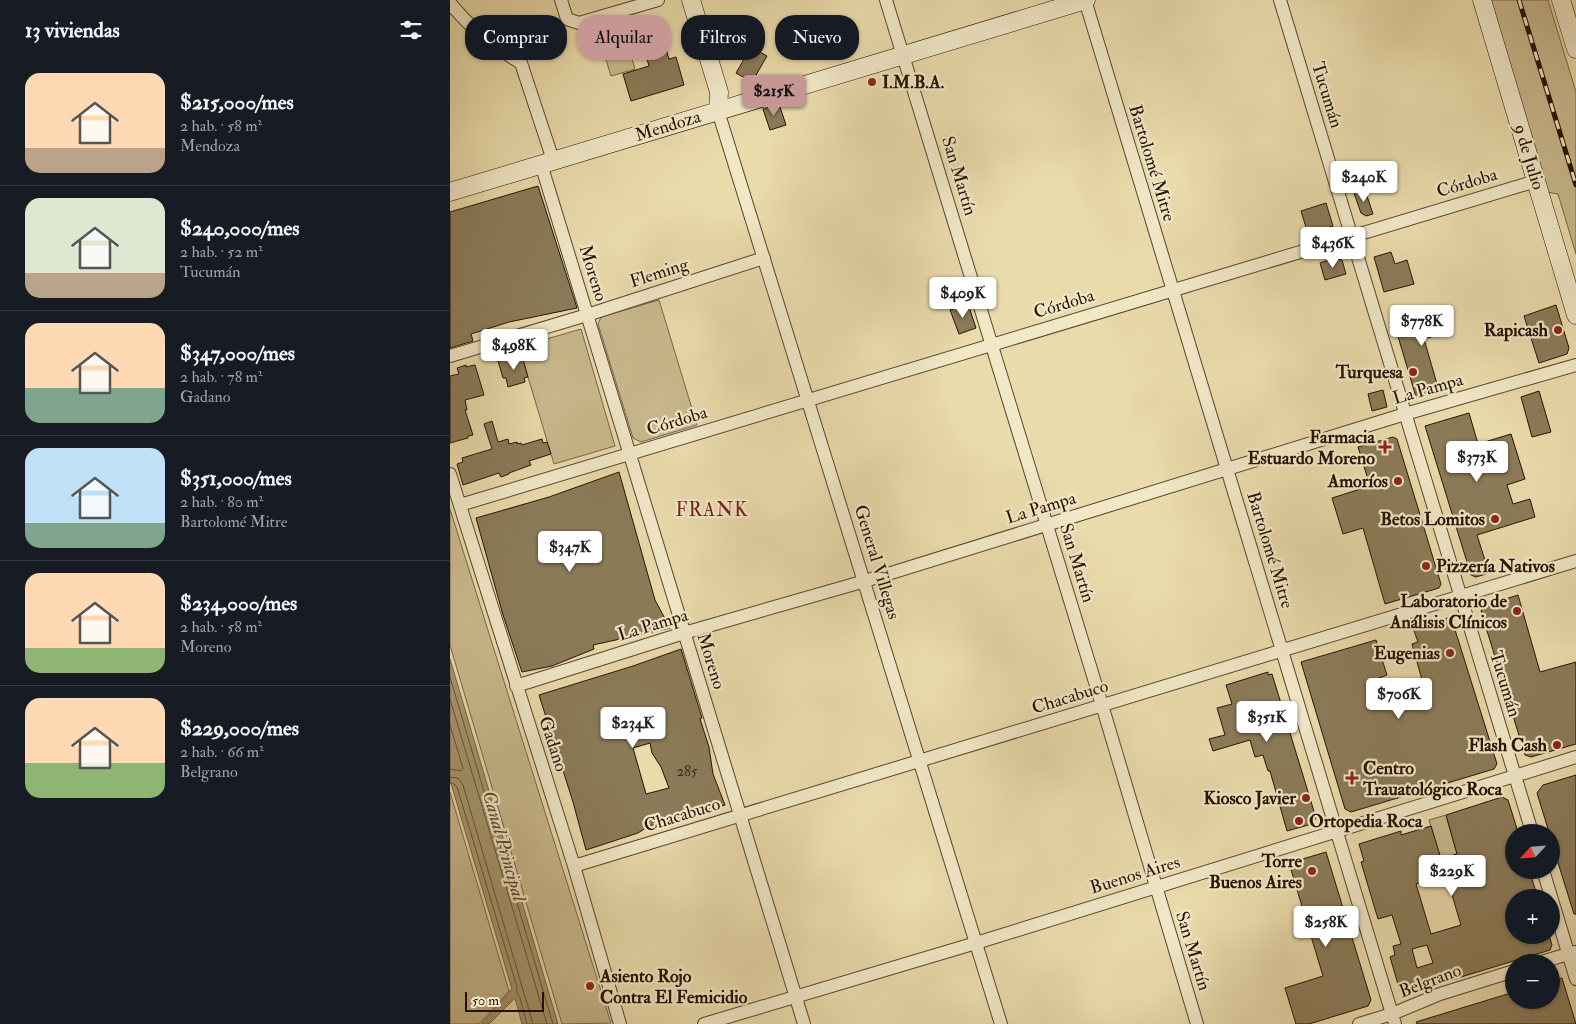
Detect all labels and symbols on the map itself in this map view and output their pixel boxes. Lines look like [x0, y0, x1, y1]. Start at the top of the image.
street label: Tucumán [1306, 59, 1348, 131]
place label: I.M.B.A. [882, 71, 945, 94]
pin: $215K [739, 74, 809, 117]
marker: I.M.B.A. [866, 76, 878, 88]
street label: Bartolomé Mitre [1123, 102, 1181, 225]
street label: Mendoza [632, 105, 704, 147]
street label: 9 de Julio [1508, 120, 1550, 193]
street label: San Martín [936, 134, 982, 218]
pin: $240K [1329, 160, 1399, 203]
street label: Córdoba [1434, 163, 1501, 203]
pin: $436K [1298, 226, 1368, 269]
street label: Moreno [574, 242, 613, 304]
street label: Fleming [627, 252, 692, 293]
pin: $409K [928, 276, 998, 319]
street label: Córdoba [1031, 284, 1098, 324]
pin: $778K [1387, 304, 1457, 347]
place label: Rapicash [1484, 319, 1549, 342]
marker: Rapicash [1552, 324, 1564, 336]
pin: $498K [479, 328, 549, 371]
place label: Turquesa [1335, 361, 1404, 384]
marker: Turquesa [1407, 366, 1419, 378]
street label: La Pampa [1390, 368, 1466, 410]
street label: Córdoba [644, 401, 711, 441]
place label: Farmacia Estuardo Moreno [1248, 426, 1376, 470]
pin: $373K [1442, 440, 1512, 483]
marker: Farmacia Estuardo Moreno [1379, 441, 1391, 453]
place label: Amoríos [1327, 470, 1388, 493]
marker: Amoríos [1392, 475, 1404, 487]
street label: La Pampa [1003, 486, 1079, 530]
street label: Bartolomé Mitre [1241, 489, 1299, 612]
district label: FRANK [676, 498, 748, 522]
street label: General Villegas [849, 502, 905, 622]
place label: Betos Lomitos [1380, 508, 1485, 531]
marker: Betos Lomitos [1489, 513, 1501, 525]
street label: San Martín [1054, 521, 1100, 605]
pin: $347K [535, 530, 605, 573]
place label: Pizzería Nativos [1436, 555, 1555, 578]
marker: Pizzería Nativos [1420, 560, 1432, 572]
place label: Laboratorio de Análisis Clínicos [1389, 590, 1507, 634]
street label: La Pampa [615, 603, 691, 647]
marker: Laboratorio de Análisis Clínicos [1511, 605, 1523, 617]
street label: Moreno [692, 630, 731, 692]
place label: Eugenias [1374, 642, 1440, 665]
marker: Eugenias [1444, 647, 1456, 659]
street label: Tucumán [1484, 648, 1526, 720]
street label: Chacabuco [1029, 674, 1111, 719]
pin: $706K [1364, 678, 1434, 720]
pin: $351K [1232, 700, 1302, 743]
pin: $234K [598, 706, 668, 749]
street label: Gadano [533, 713, 573, 775]
place label: Flash Cash [1468, 734, 1548, 757]
marker: Flash Cash [1551, 739, 1563, 751]
place label: Centro Trauatológico Roca [1362, 757, 1503, 801]
house number: 285 [676, 762, 698, 781]
marker: Centro Trauatológico Roca [1345, 771, 1359, 785]
place label: Kiosco Javier [1204, 787, 1296, 810]
water label: Canal Principal [477, 788, 532, 905]
street label: Chacabuco [641, 792, 723, 837]
marker: Kiosco Javier [1300, 792, 1312, 804]
place label: Ortopedia Roca [1309, 810, 1423, 833]
marker: Ortopedia Roca [1293, 815, 1305, 827]
north arrow [1505, 824, 1560, 879]
street label: Buenos Aires [1087, 850, 1183, 900]
place label: Torre Buenos Aires [1209, 850, 1302, 894]
pin: $229K [1417, 854, 1487, 897]
marker: Torre Buenos Aires [1306, 865, 1318, 877]
pin: $258K [1291, 906, 1361, 948]
street label: San Martín [1170, 909, 1216, 993]
street label: Belgrano [1396, 959, 1465, 1003]
place label: Asiento Rojo Contra El Femicidio [599, 965, 748, 1009]
marker: Asiento Rojo Contra El Femicidio [584, 980, 596, 992]
scale bar [465, 989, 544, 1012]

